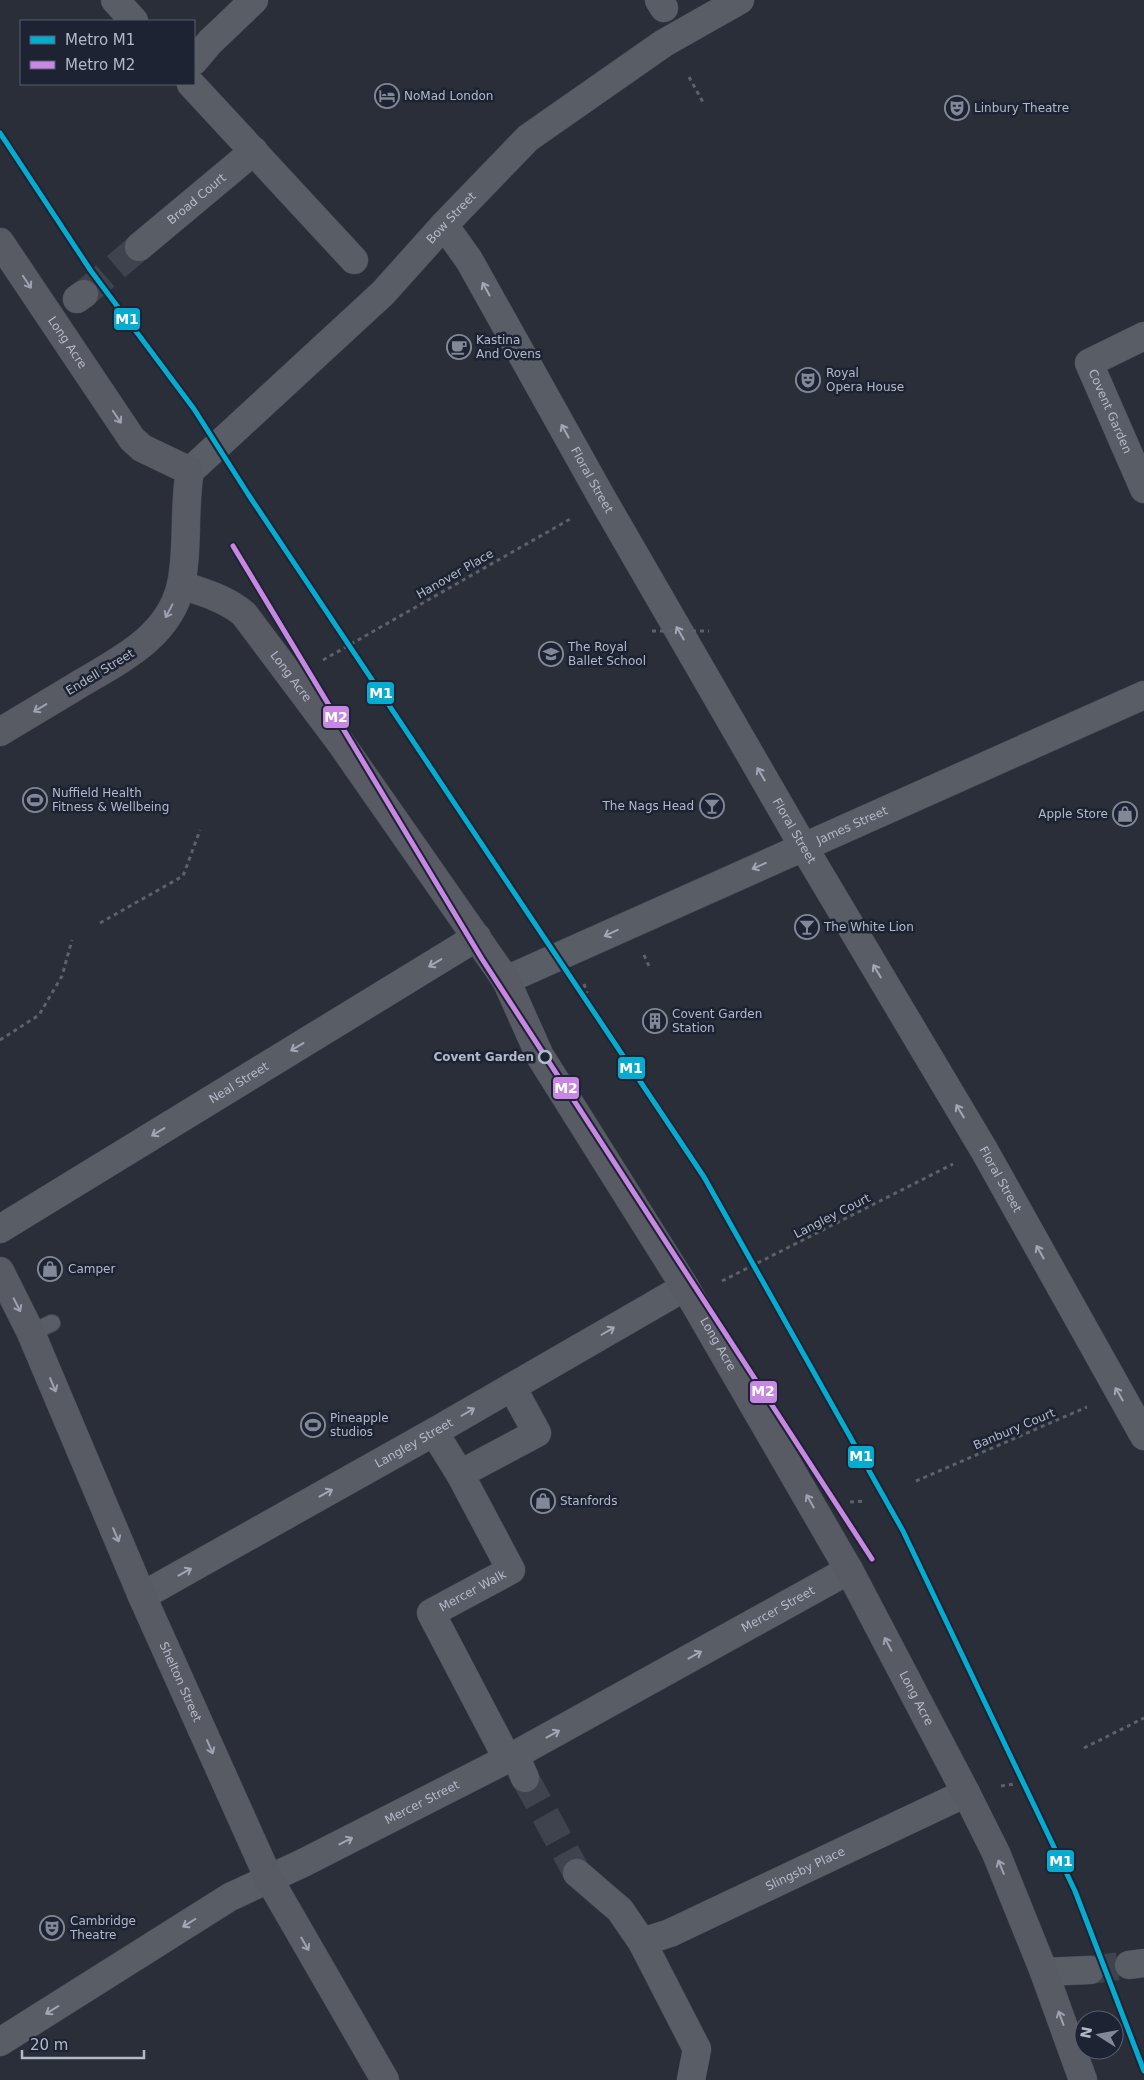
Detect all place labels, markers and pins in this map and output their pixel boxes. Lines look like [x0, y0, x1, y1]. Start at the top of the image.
hotel icon: NoMad London [374, 83, 400, 109]
place label: NoMad London [404, 89, 493, 103]
theatre icon: Linbury Theatre [944, 95, 970, 121]
place label: Linbury Theatre [974, 101, 1069, 115]
place label: Kastina And Ovens [476, 333, 541, 361]
cafe icon: Kastina And Ovens [446, 334, 472, 360]
place label: Royal Opera House [826, 366, 904, 394]
theatre icon: Royal Opera House [795, 367, 821, 393]
place label: The Royal Ballet School [567, 640, 646, 668]
school or university icon: The Royal Ballet School [538, 641, 564, 667]
place label: Nuffield Health Fitness & Wellbeing [52, 786, 169, 814]
sports icon: Nuffield Health Fitness & Wellbeing [22, 787, 48, 813]
bar icon: The Nags Head [699, 793, 725, 819]
place label: The Nags Head [601, 799, 694, 813]
shop icon: Apple Store [1112, 801, 1138, 827]
place label: Apple Store [1038, 807, 1108, 821]
bar icon: The White Lion [794, 914, 820, 940]
place label: The White Lion [823, 920, 914, 934]
place label: Covent Garden Station [672, 1007, 762, 1035]
building icon: Covent Garden Station [642, 1008, 668, 1034]
place label: Covent Garden [433, 1050, 534, 1064]
marker: Covent Garden [538, 1050, 552, 1064]
shop icon: Camper [37, 1256, 63, 1282]
place label: Camper [68, 1262, 115, 1276]
place label: Pineapple studios [330, 1411, 389, 1439]
sports icon: Pineapple studios [300, 1412, 326, 1438]
shop icon: Stanfords [530, 1488, 556, 1514]
place label: Stanfords [560, 1494, 617, 1508]
place label: Cambridge Theatre [69, 1914, 136, 1942]
theatre icon: Cambridge Theatre [39, 1915, 65, 1941]

